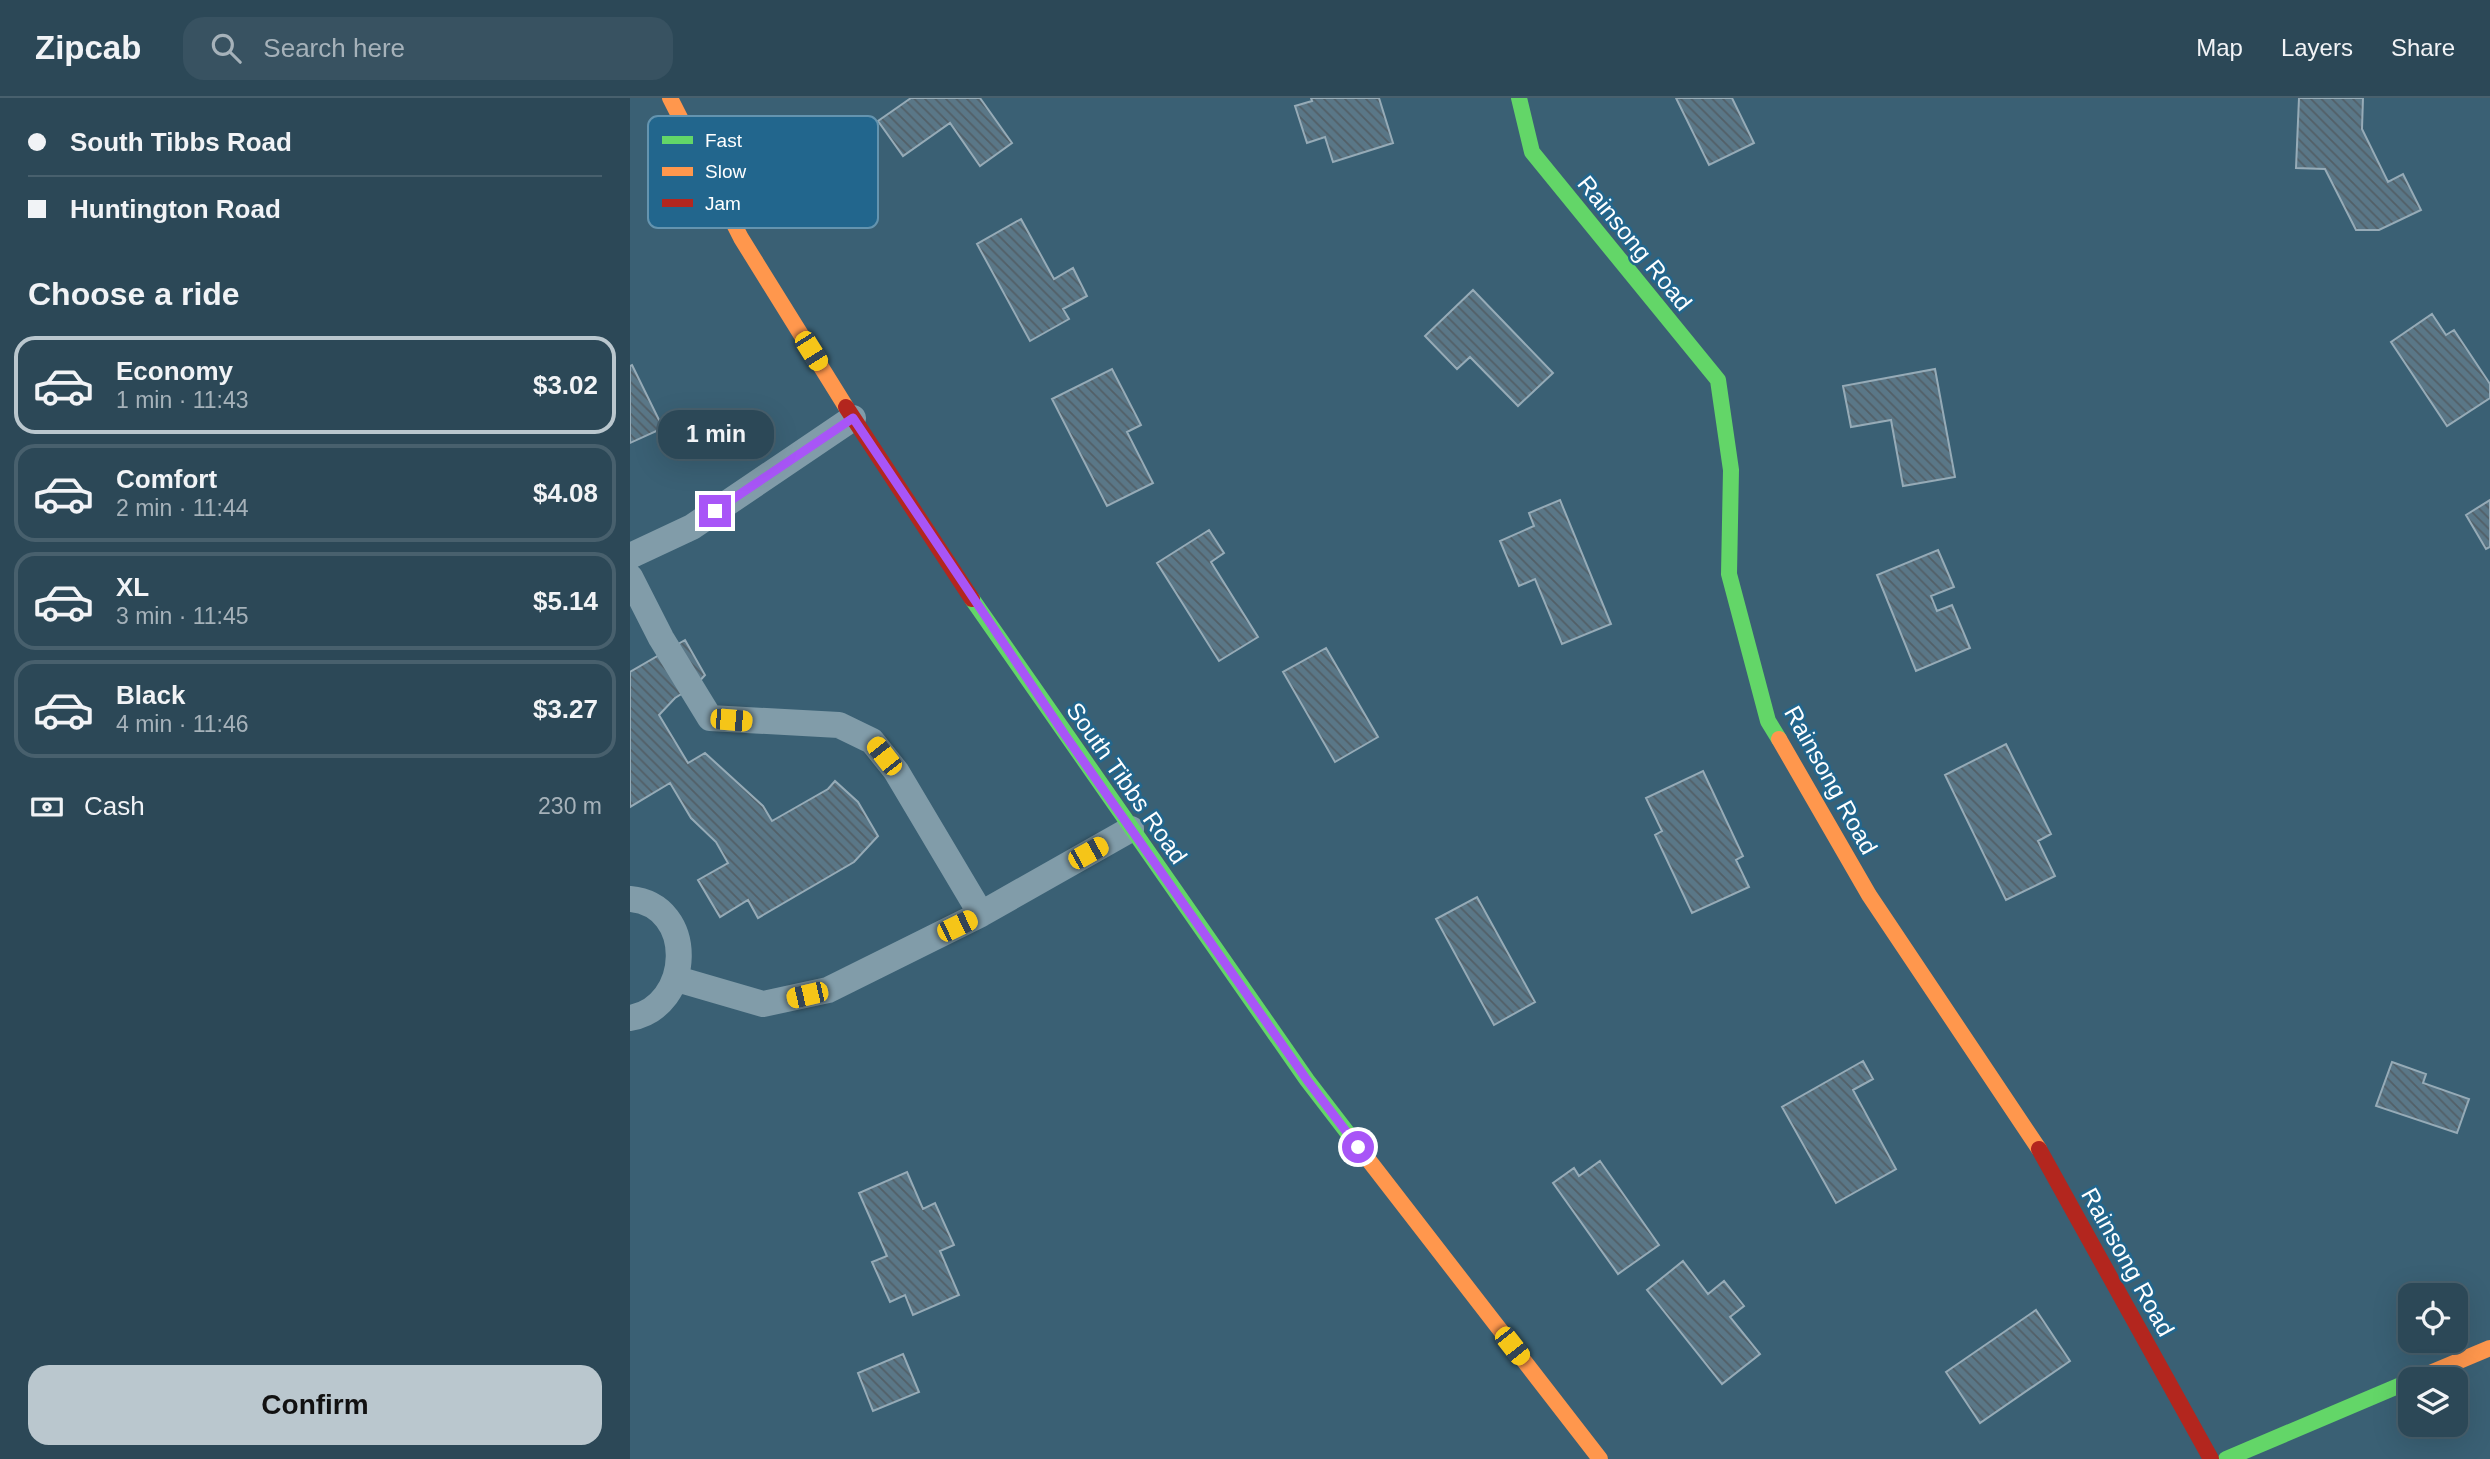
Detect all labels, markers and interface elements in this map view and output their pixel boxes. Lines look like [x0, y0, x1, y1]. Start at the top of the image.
search box [183, 17, 673, 80]
text: Zipcab [35, 29, 141, 66]
icon: search [207, 29, 245, 67]
text: Search here [263, 33, 405, 63]
text: Map [2196, 34, 2243, 61]
text: Layers [2281, 34, 2353, 61]
text: Share [2391, 34, 2455, 61]
legend [648, 116, 878, 228]
text: South Tibbs Road [70, 127, 292, 157]
text: Fast [705, 130, 743, 151]
text: Slow [705, 161, 746, 182]
street label: Rainsong Road [1572, 170, 1698, 316]
text: Jam [705, 193, 741, 214]
text: Huntington Road [70, 194, 281, 224]
text: Choose a ride [28, 276, 240, 312]
car [791, 328, 832, 374]
icon: car [32, 354, 95, 417]
text: Economy [116, 356, 233, 386]
text: $3.02 [533, 370, 598, 400]
text: 1 min · 11:43 [116, 387, 249, 413]
callout: 1 min [657, 410, 773, 458]
text: 1 min [686, 421, 746, 447]
icon: car [32, 462, 95, 525]
text: Comfort [116, 464, 217, 494]
text: $4.08 [533, 478, 598, 508]
text: 2 min · 11:44 [116, 495, 249, 521]
route end [699, 495, 731, 527]
icon: car [32, 570, 95, 633]
text: XL [116, 572, 149, 602]
text: $5.14 [533, 586, 598, 616]
text: 3 min · 11:45 [116, 603, 249, 629]
icon: car [32, 678, 95, 741]
text: Black [116, 680, 185, 710]
text: $3.27 [533, 694, 598, 724]
street label: South Tibbs Road [1061, 697, 1193, 869]
street label: Rainsong Road [1779, 701, 1883, 859]
car [710, 708, 753, 732]
text: 4 min · 11:46 [116, 711, 249, 737]
car [863, 733, 906, 779]
icon: cash [28, 788, 66, 826]
text: Cash [84, 791, 145, 821]
text: 230 m [538, 793, 602, 819]
car [1065, 834, 1112, 872]
car [934, 907, 981, 945]
car [785, 980, 830, 1010]
route start [1342, 1131, 1374, 1163]
street label: Rainsong Road [2076, 1183, 2180, 1341]
map controls [2398, 1283, 2468, 1437]
button: locate [2398, 1283, 2468, 1353]
car [1491, 1323, 1534, 1369]
button: Confirm [28, 1365, 602, 1445]
button: layers [2398, 1367, 2468, 1437]

